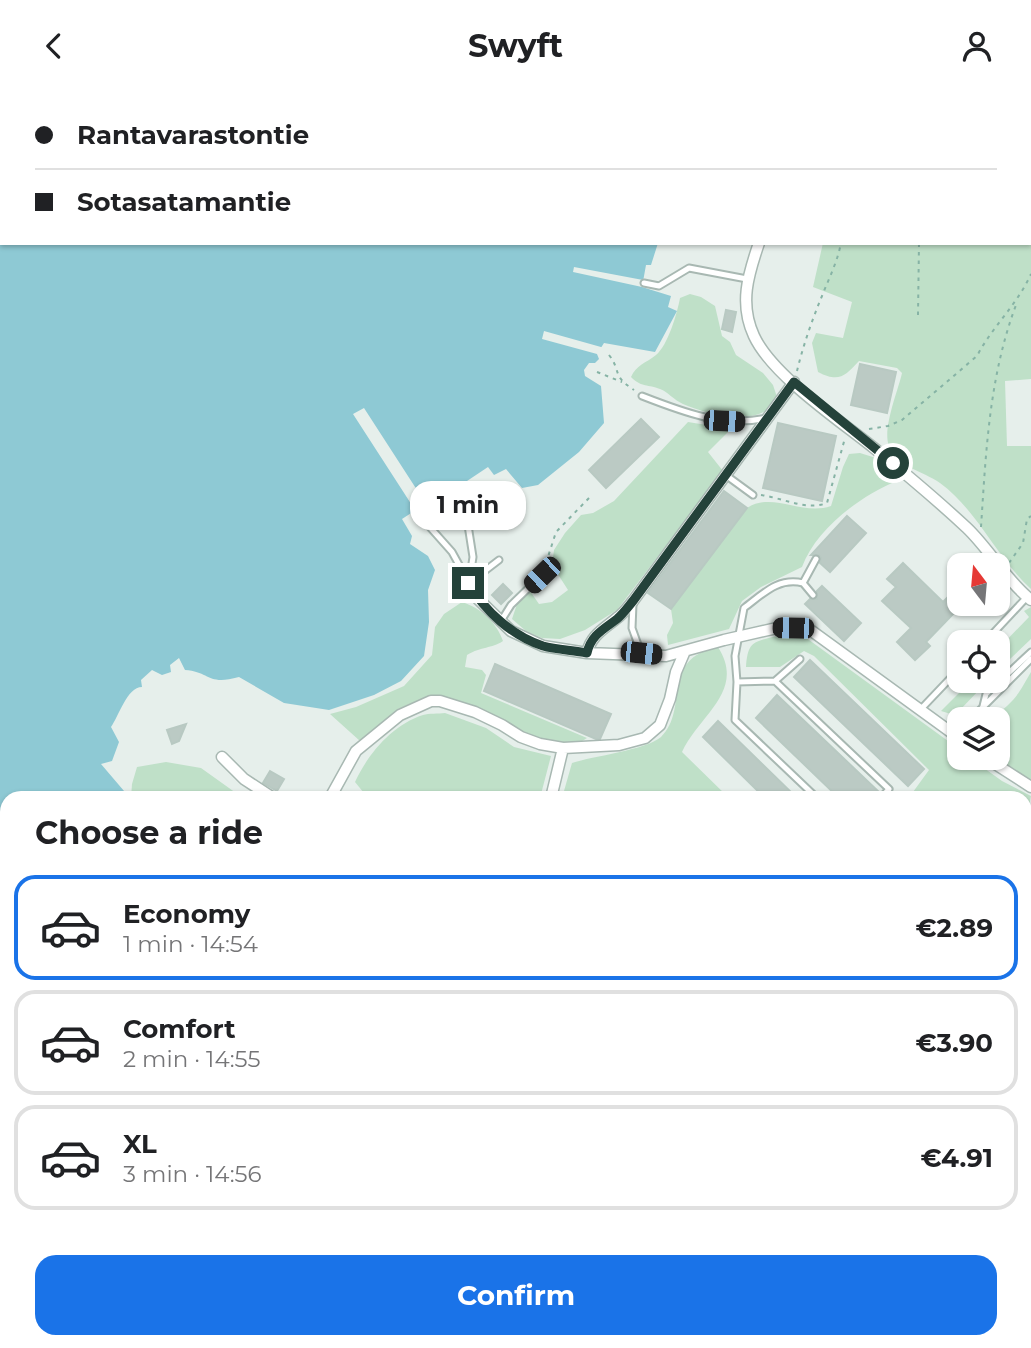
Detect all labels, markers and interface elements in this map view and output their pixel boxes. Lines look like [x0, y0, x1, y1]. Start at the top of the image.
text: Swyft [468, 26, 563, 65]
icon: back [35, 27, 73, 65]
icon: person [958, 27, 996, 65]
text: Rantavarastontie [77, 119, 309, 151]
text: Sotasatamantie [77, 186, 291, 218]
car [703, 409, 746, 433]
route start [877, 447, 909, 479]
callout: 1 min [410, 482, 526, 531]
text: 1 min [437, 491, 499, 519]
car [520, 553, 565, 597]
north arrow [947, 553, 1010, 616]
map controls [947, 553, 1010, 770]
route end [452, 567, 484, 599]
car [772, 617, 815, 639]
button: locate [947, 630, 1010, 693]
car [620, 640, 663, 666]
button: layers [947, 707, 1010, 770]
text: Choose a ride [35, 813, 263, 852]
icon: car [39, 896, 102, 959]
text: Economy [123, 898, 250, 930]
text: €2.89 [916, 912, 993, 944]
text: 1 min · 14:54 [123, 930, 258, 958]
icon: car [39, 1011, 102, 1074]
text: Comfort [123, 1013, 235, 1045]
text: €3.90 [915, 1027, 993, 1059]
text: 2 min · 14:55 [123, 1045, 261, 1073]
icon: car [39, 1126, 102, 1189]
text: XL [123, 1128, 157, 1160]
text: €4.91 [920, 1142, 993, 1174]
text: 3 min · 14:56 [123, 1160, 262, 1188]
button: Confirm [35, 1255, 997, 1335]

